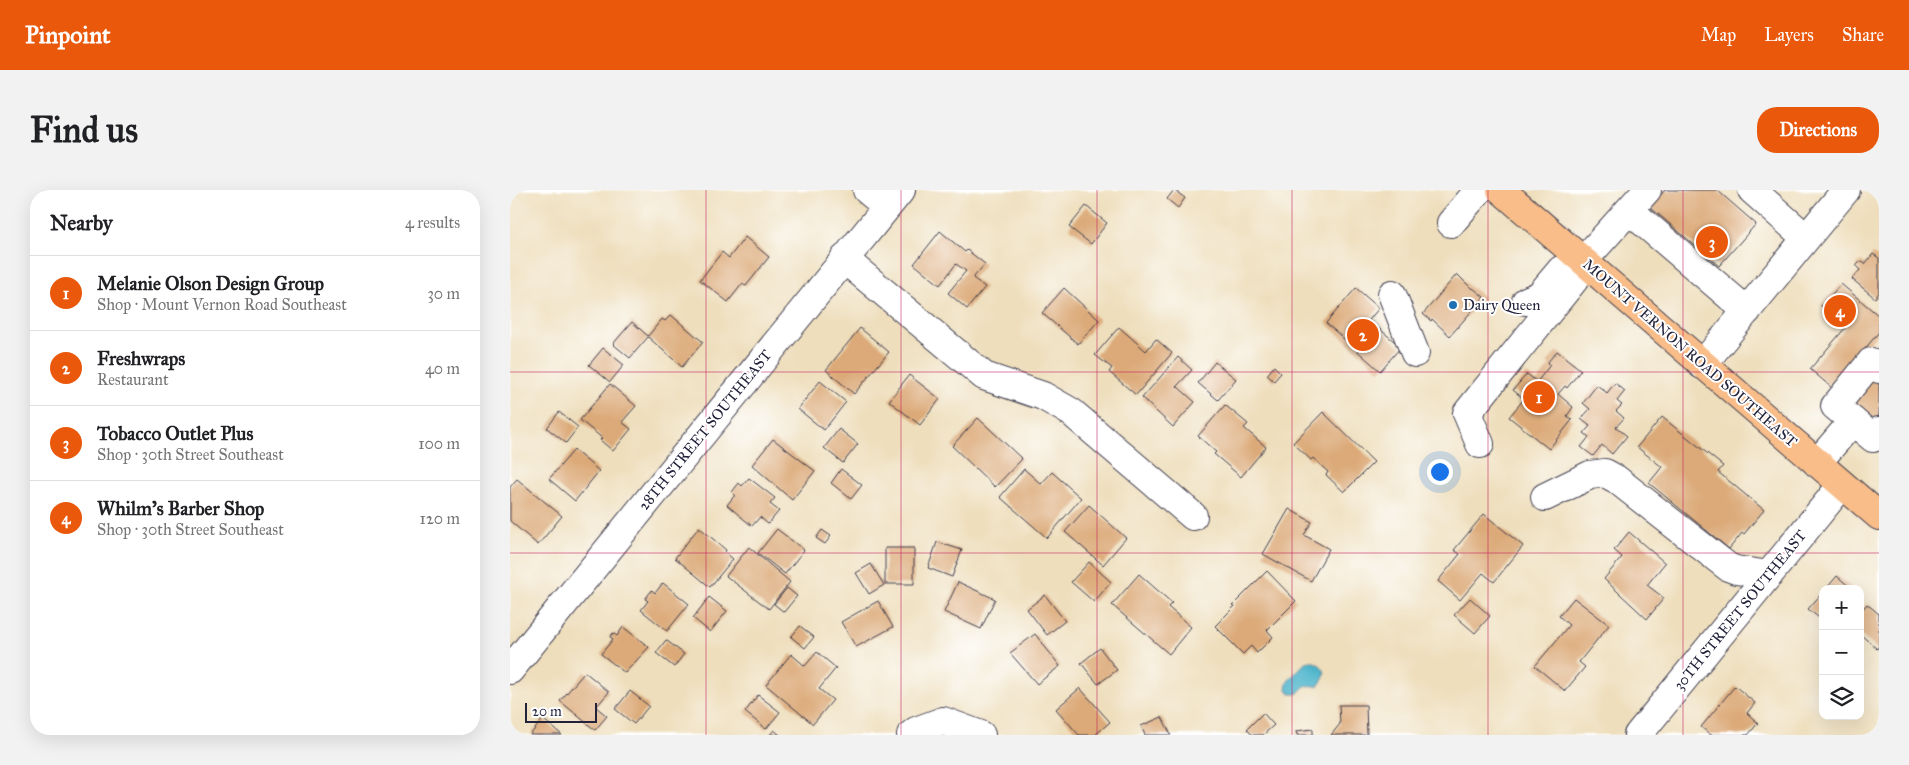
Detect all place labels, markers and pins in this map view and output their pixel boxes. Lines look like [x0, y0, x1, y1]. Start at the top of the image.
pin: 3 [1696, 223, 1728, 261]
pin: 4 [1824, 292, 1856, 330]
place label: Dairy Queen [1463, 296, 1540, 314]
marker: Dairy Queen [1447, 299, 1459, 311]
pin: 2 [1347, 316, 1379, 354]
pin: 1 [1523, 378, 1555, 416]

